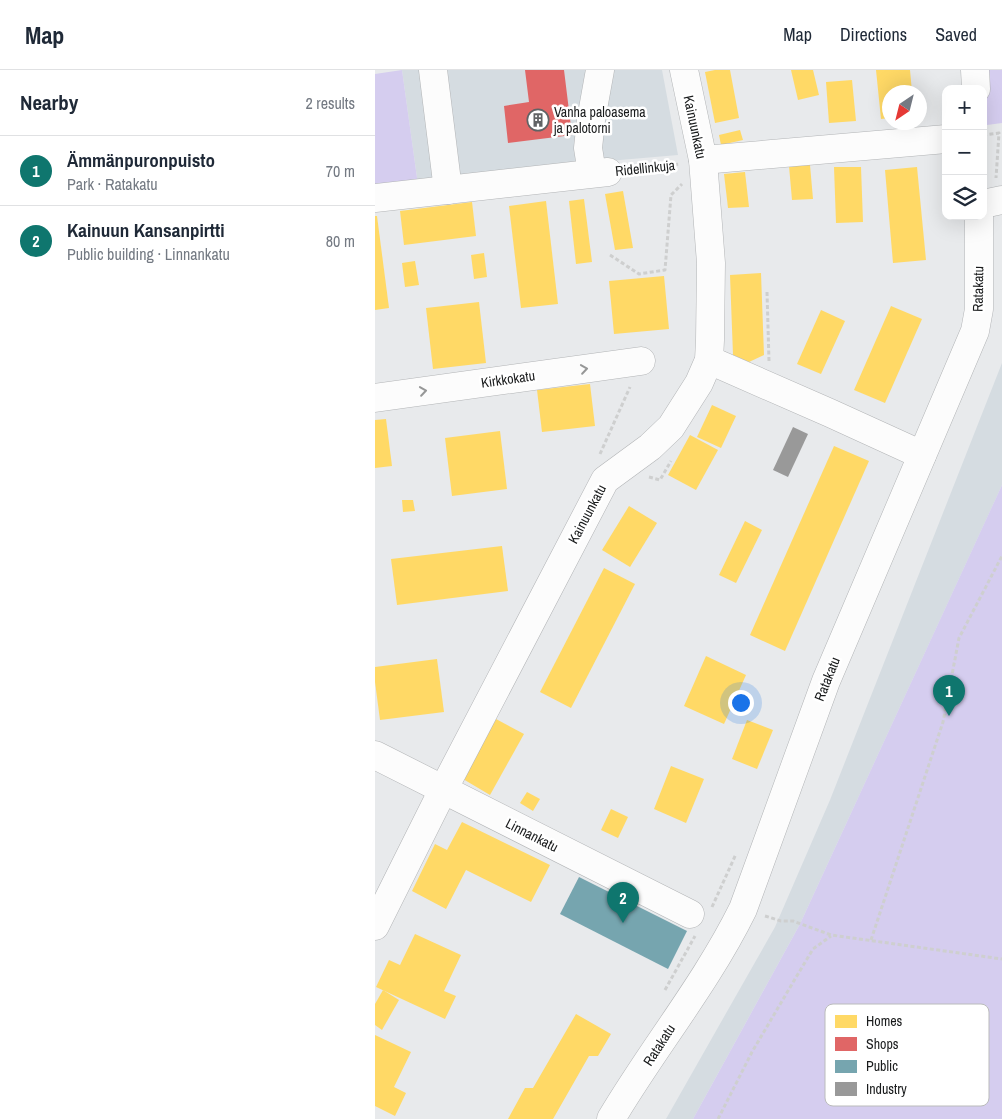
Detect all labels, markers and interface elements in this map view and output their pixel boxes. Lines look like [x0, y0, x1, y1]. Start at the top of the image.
text: Map [25, 19, 64, 51]
text: Map [783, 22, 812, 47]
text: Directions [840, 22, 907, 47]
text: Saved [935, 22, 977, 47]
north arrow [882, 85, 927, 130]
map controls [942, 85, 987, 220]
button: + [942, 85, 987, 130]
text: Nearby [20, 88, 78, 117]
text: 2 results [305, 92, 355, 114]
street label: Kainuunkatu [679, 94, 711, 160]
place label: Vanha paloasema ja palotorni [553, 103, 646, 137]
building icon: Vanha paloasema ja palotorni [526, 108, 550, 132]
button: − [942, 130, 987, 175]
text: Ämmänpuronpuisto [67, 147, 215, 173]
street label: Ridellinkuja [614, 156, 676, 180]
text: 1 [32, 160, 40, 182]
text: 70 m [326, 160, 355, 182]
text: Park · Ratakatu [67, 173, 157, 195]
button: layers [942, 175, 987, 220]
text: Kainuun Kansanpirtti [67, 217, 225, 243]
text: 2 [32, 230, 40, 252]
text: 80 m [326, 230, 355, 252]
text: Public building · Linnankatu [67, 243, 230, 265]
street label: Ratakatu [969, 266, 987, 312]
one-way arrow [581, 364, 589, 375]
street label: Kirkkokatu [480, 366, 536, 392]
one-way arrow [420, 386, 428, 397]
street label: Kainuunkatu [564, 481, 610, 547]
street label: Ratakatu [810, 654, 844, 704]
pin: 1 [933, 675, 965, 716]
your location [728, 690, 754, 716]
street label: Linnankatu [503, 814, 561, 856]
pin: 2 [607, 882, 639, 923]
legend [825, 1004, 989, 1106]
text: Homes [866, 1012, 903, 1030]
street label: Ratakatu [639, 1021, 679, 1069]
text: Shops [866, 1035, 899, 1053]
text: Public [866, 1057, 898, 1075]
text: Industry [866, 1080, 907, 1098]

